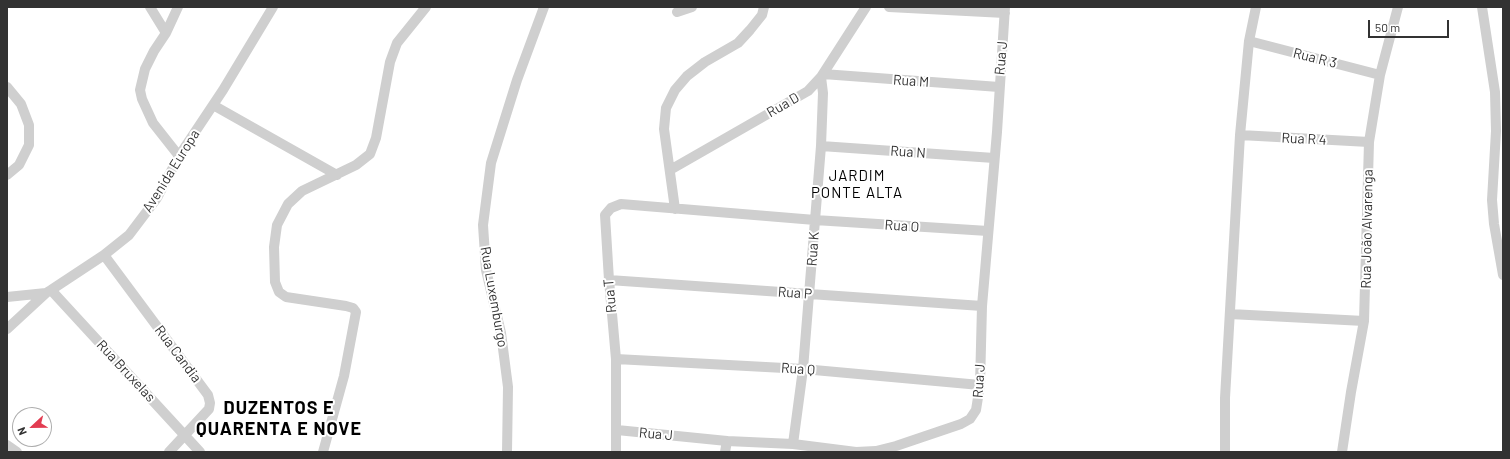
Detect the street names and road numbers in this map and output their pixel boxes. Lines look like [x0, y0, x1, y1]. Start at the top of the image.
street label: Rua J [991, 40, 1011, 76]
street label: Rua R 3 [1291, 44, 1339, 72]
street label: Rua M [892, 71, 930, 91]
street label: Rua D [764, 89, 802, 121]
street label: Avenida Europa [139, 127, 203, 215]
street label: Rua R 4 [1281, 129, 1327, 149]
street label: Rua N [890, 142, 926, 162]
street label: Rua João Alvarenga [1358, 169, 1376, 289]
street label: Rua O [884, 216, 920, 236]
street label: Rua K [803, 231, 823, 267]
street label: Rua Luxemburgo [477, 245, 511, 349]
street label: Rua T [600, 278, 620, 314]
street label: Rua P [777, 283, 813, 303]
street label: Rua Candia [151, 322, 205, 386]
street label: Rua Bruxelas [93, 337, 159, 405]
street label: Rua Q [780, 359, 816, 379]
street label: Rua J [969, 363, 989, 399]
street label: Rua J [638, 424, 674, 444]

